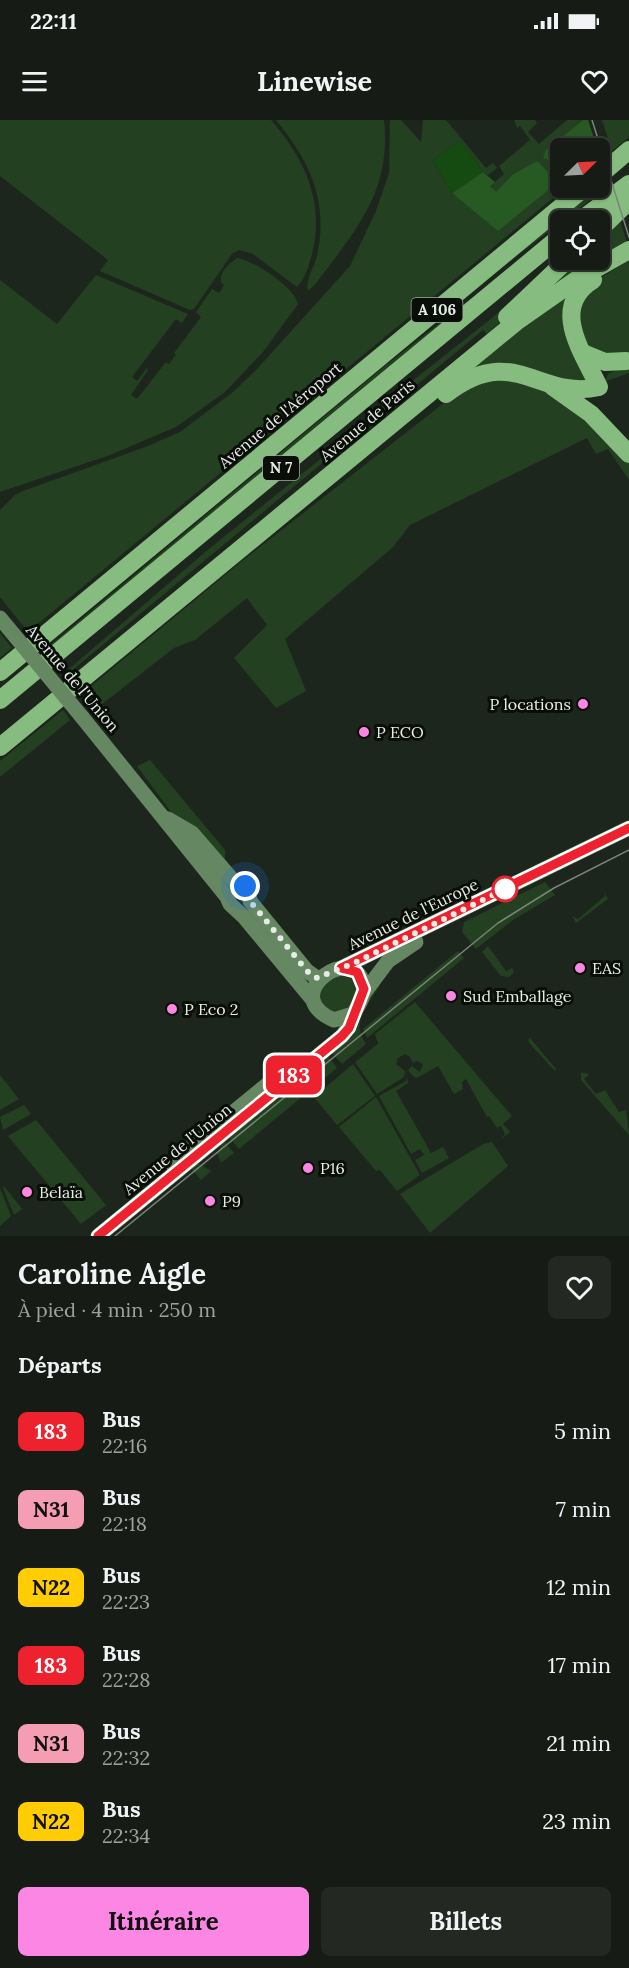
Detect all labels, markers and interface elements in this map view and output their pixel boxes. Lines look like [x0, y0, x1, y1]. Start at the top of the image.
text: 22:11 [30, 7, 77, 35]
text: Linewise [257, 64, 372, 98]
icon: menu [18, 65, 51, 98]
icon: heart [578, 65, 611, 98]
north arrow [550, 138, 610, 198]
map controls [550, 138, 610, 270]
button: locate [550, 210, 610, 270]
road number: A 106 [412, 298, 462, 322]
street label: Avenue de l'Aéroport [213, 357, 346, 473]
street label: Avenue de Paris [315, 375, 418, 466]
road number: N 7 [263, 456, 299, 480]
street label: Avenue de l'Union [22, 619, 124, 736]
place label: P locations [490, 694, 571, 714]
marker: P locations [576, 697, 590, 711]
place label: P ECO [376, 722, 424, 742]
marker: P ECO [357, 725, 371, 739]
your location [230, 871, 260, 901]
street label: Avenue de l'Europe [344, 874, 482, 955]
unlabelled marker [492, 876, 518, 902]
place label: EAS [592, 958, 621, 978]
marker: EAS [573, 961, 587, 975]
place label: Sud Emballage [463, 986, 572, 1006]
marker: Sud Emballage [444, 989, 458, 1003]
place label: P Eco 2 [184, 999, 238, 1019]
marker: P Eco 2 [165, 1002, 179, 1016]
line badge: 183 [260, 1056, 328, 1094]
text: 183 [278, 1062, 310, 1089]
street label: Avenue de l'Union [118, 1099, 236, 1200]
place label: P16 [320, 1158, 345, 1178]
marker: P16 [301, 1161, 315, 1175]
place label: Belaïa [39, 1182, 83, 1202]
marker: Belaïa [20, 1185, 34, 1199]
place label: P9 [222, 1191, 241, 1211]
marker: P9 [203, 1194, 217, 1208]
text: Caroline Aigle [18, 1256, 206, 1292]
button: heart [548, 1256, 611, 1319]
text: À pied · 4 min · 250 m [18, 1297, 216, 1322]
text: Départs [18, 1351, 102, 1379]
text: Bus [102, 1405, 141, 1433]
text: 5 min [554, 1417, 611, 1445]
text: 183 [35, 1418, 67, 1445]
text: 22:16 [102, 1433, 147, 1458]
text: Bus [102, 1483, 141, 1511]
text: 7 min [556, 1495, 611, 1523]
text: N31 [33, 1496, 69, 1523]
text: 22:18 [102, 1511, 147, 1536]
text: Bus [102, 1561, 141, 1589]
text: 12 min [546, 1573, 611, 1601]
text: N22 [32, 1574, 70, 1601]
text: 22:23 [102, 1589, 150, 1614]
text: Bus [102, 1639, 141, 1667]
text: 17 min [548, 1651, 611, 1679]
text: 183 [35, 1652, 67, 1679]
text: 22:28 [102, 1667, 150, 1692]
text: Bus [102, 1717, 141, 1745]
text: 21 min [546, 1729, 611, 1757]
text: N31 [33, 1730, 69, 1757]
text: 22:32 [102, 1745, 150, 1770]
text: Bus [102, 1795, 141, 1823]
text: 23 min [542, 1807, 611, 1835]
text: N22 [32, 1808, 70, 1835]
text: 22:34 [102, 1823, 150, 1848]
button: Itinéraire [18, 1887, 309, 1956]
button: Billets [321, 1887, 611, 1956]

